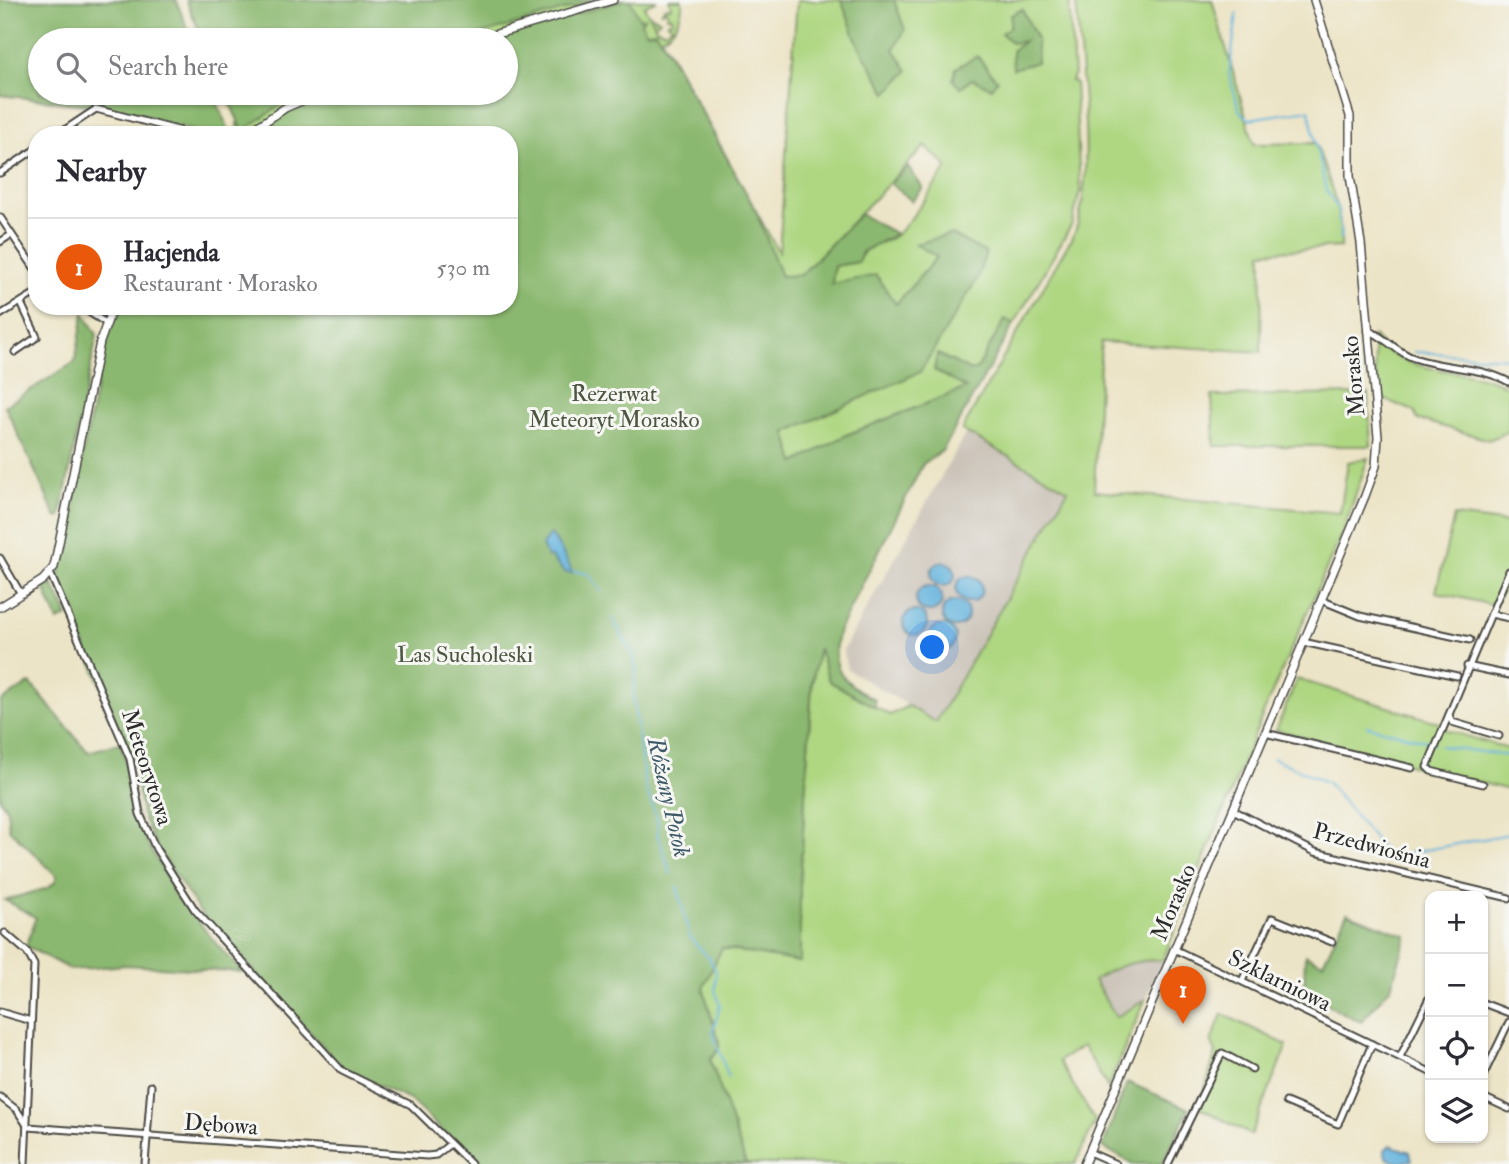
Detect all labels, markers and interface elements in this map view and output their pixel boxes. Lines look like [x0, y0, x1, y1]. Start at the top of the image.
search box [28, 28, 518, 105]
icon: search [52, 48, 90, 86]
text: Search here [108, 51, 228, 83]
text: Nearby [56, 153, 146, 190]
text: Hacjenda [123, 237, 219, 269]
text: 1 [75, 253, 83, 282]
text: 530 m [437, 253, 490, 282]
text: Restaurant · Morasko [123, 269, 317, 298]
street label: Morasko [1336, 335, 1371, 417]
park label: Rezerwat Meteoryt Morasko [528, 379, 700, 434]
your location [915, 630, 949, 664]
park label: Las Sucholeski [397, 640, 533, 669]
street label: Meteorytowa [115, 706, 180, 829]
water label: Różany Potok [639, 733, 697, 860]
street label: Przedwiośnia [1310, 816, 1434, 875]
street label: Morasko [1144, 859, 1203, 945]
map controls [1425, 891, 1488, 1143]
button: + [1425, 891, 1488, 954]
street label: Szklarniowa [1223, 943, 1337, 1018]
button: − [1425, 954, 1488, 1017]
pin: 1 [1160, 966, 1206, 1024]
button: locate [1425, 1017, 1488, 1080]
button: layers [1425, 1080, 1488, 1143]
street label: Dębowa [183, 1107, 259, 1142]

